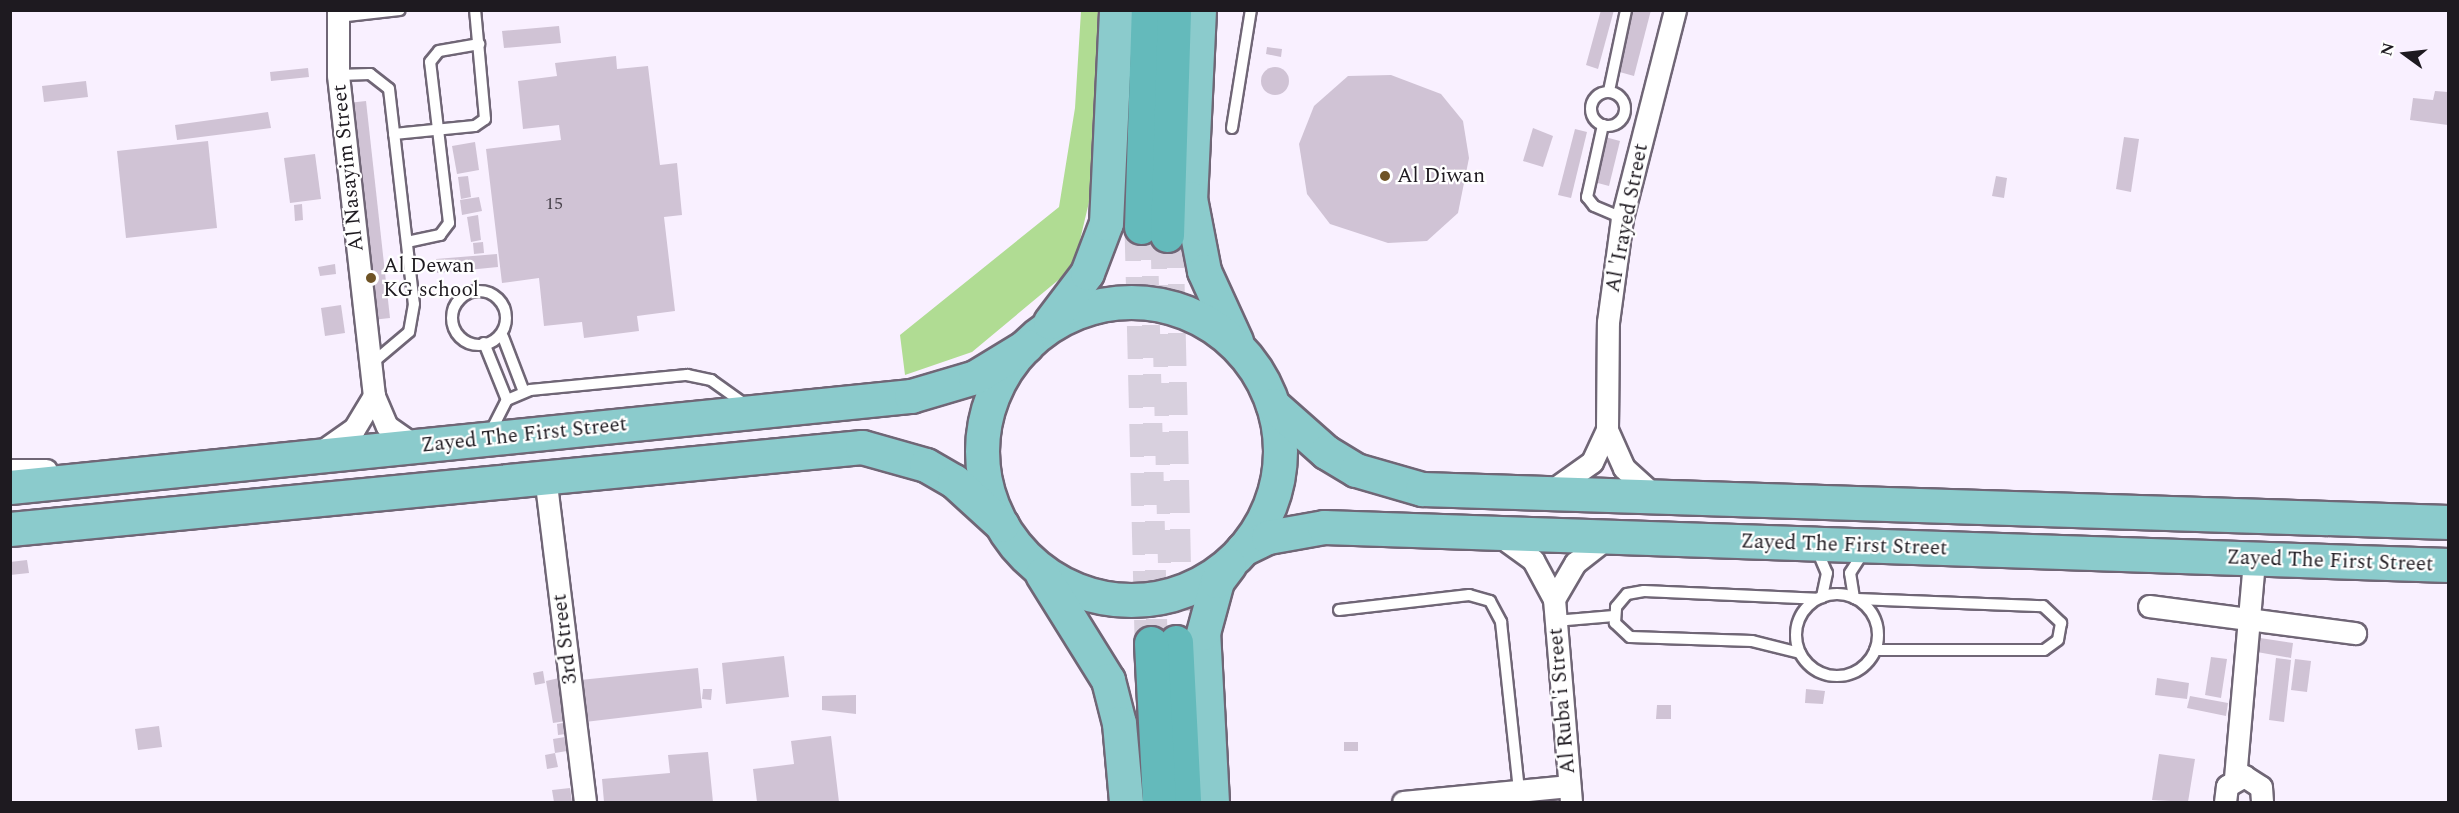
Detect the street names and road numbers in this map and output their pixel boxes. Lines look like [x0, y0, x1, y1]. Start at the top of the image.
street label: Al Nasayim Street [327, 83, 369, 253]
street label: Al 'Irayed Street [1600, 141, 1654, 295]
street label: Zayed The First Street [420, 412, 628, 458]
street label: Zayed The First Street [1740, 529, 1948, 561]
street label: Zayed The First Street [2226, 545, 2434, 577]
street label: 3rd Street [547, 592, 583, 686]
street label: Al Ruba'i Street [1543, 627, 1581, 775]

